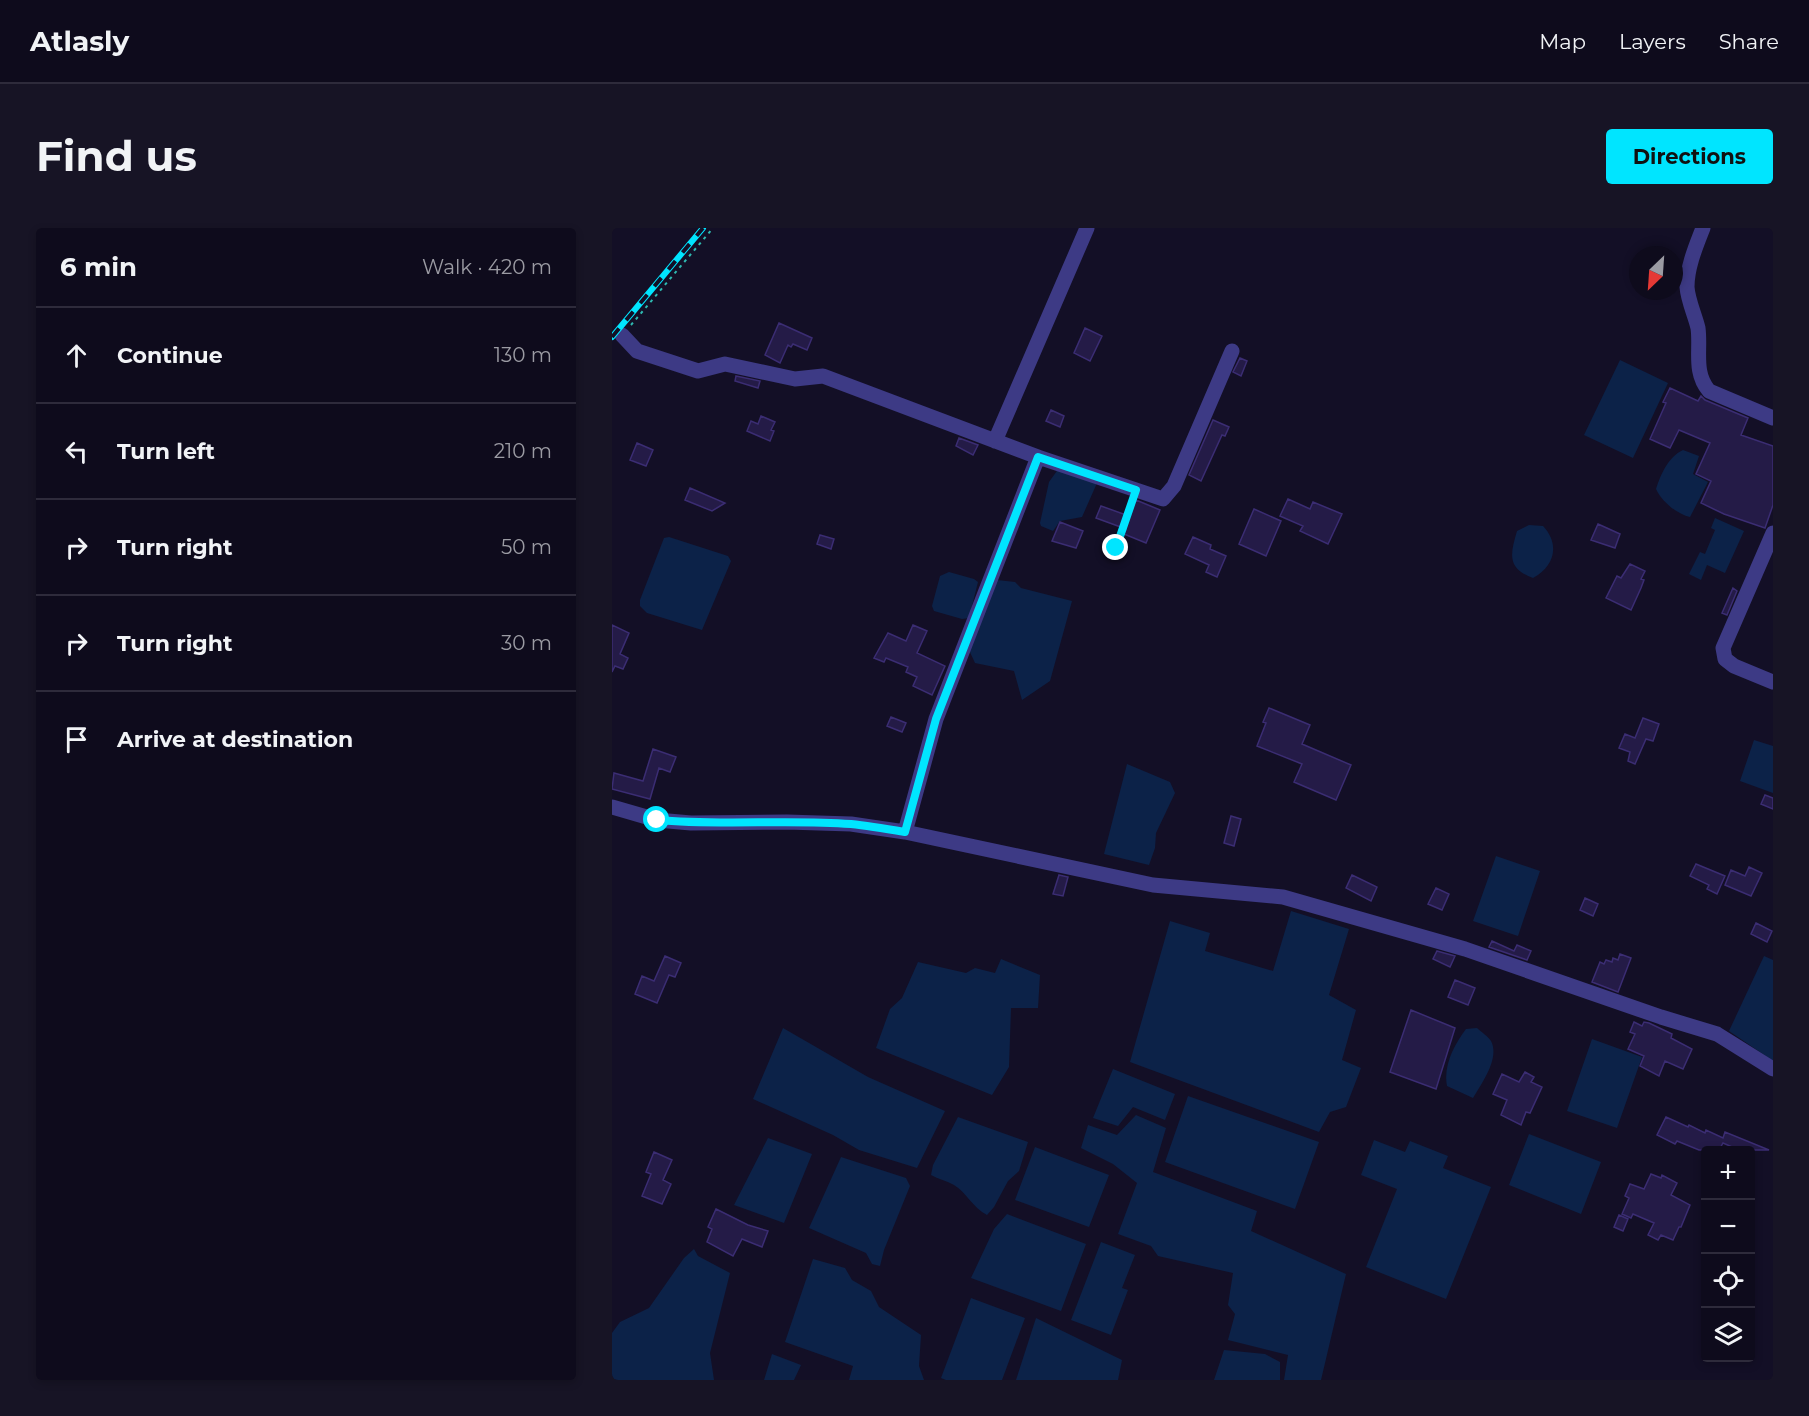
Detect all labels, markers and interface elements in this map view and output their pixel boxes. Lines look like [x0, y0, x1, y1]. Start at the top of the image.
text: Atlasly [30, 24, 129, 58]
text: Map [1539, 29, 1586, 54]
text: Layers [1619, 29, 1686, 54]
text: Share [1719, 29, 1779, 54]
button: Directions [1606, 129, 1773, 184]
text: Find us [36, 130, 197, 182]
north arrow [1629, 246, 1683, 300]
text: 6 min [60, 251, 137, 283]
text: Walk · 420 m [422, 255, 552, 279]
icon: ahead [60, 339, 93, 372]
text: Continue [117, 342, 223, 369]
text: 130 m [494, 343, 552, 367]
icon: left [60, 435, 93, 468]
text: Turn left [117, 438, 215, 465]
text: 210 m [494, 439, 552, 463]
icon: right [60, 531, 93, 564]
text: Turn right [117, 534, 232, 561]
route end [1102, 534, 1128, 560]
text: 50 m [501, 535, 552, 559]
icon: right [60, 627, 93, 660]
text: Turn right [117, 630, 232, 657]
text: 30 m [501, 631, 552, 655]
icon: arrive [60, 723, 93, 756]
text: Arrive at destination [117, 726, 353, 753]
route start [643, 806, 669, 832]
map controls [1701, 1146, 1755, 1362]
button: + [1701, 1146, 1755, 1200]
button: − [1701, 1200, 1755, 1254]
button: locate [1701, 1254, 1755, 1308]
button: layers [1701, 1308, 1755, 1362]

